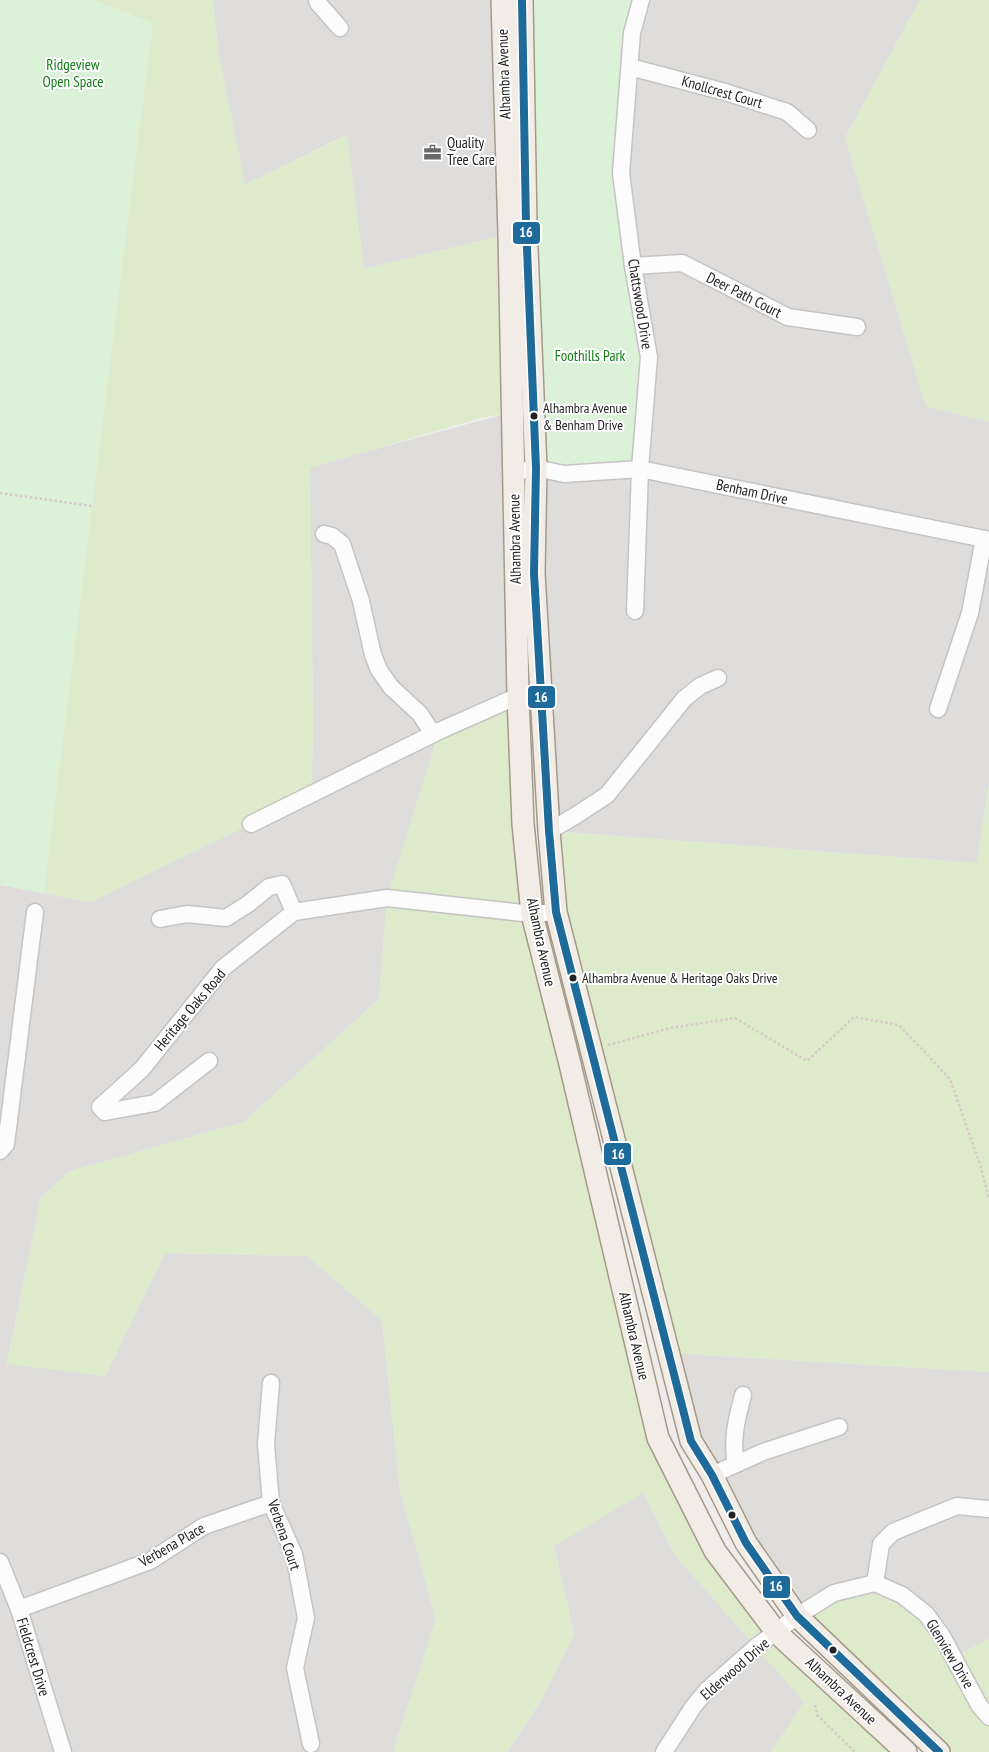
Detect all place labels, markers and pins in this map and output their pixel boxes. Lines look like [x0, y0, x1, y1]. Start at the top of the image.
place label: Quality Tree Care [447, 133, 495, 169]
office icon: Quality Tree Care [423, 142, 443, 162]
place label: Alhambra Avenue & Benham Drive [543, 399, 627, 434]
marker: Alhambra Avenue & Benham Drive [529, 411, 539, 421]
place label: Alhambra Avenue & Heritage Oaks Drive [582, 969, 778, 987]
marker: Alhambra Avenue & Heritage Oaks Drive [568, 973, 578, 983]
unlabelled marker [727, 1510, 737, 1520]
unlabelled marker [828, 1645, 838, 1655]

